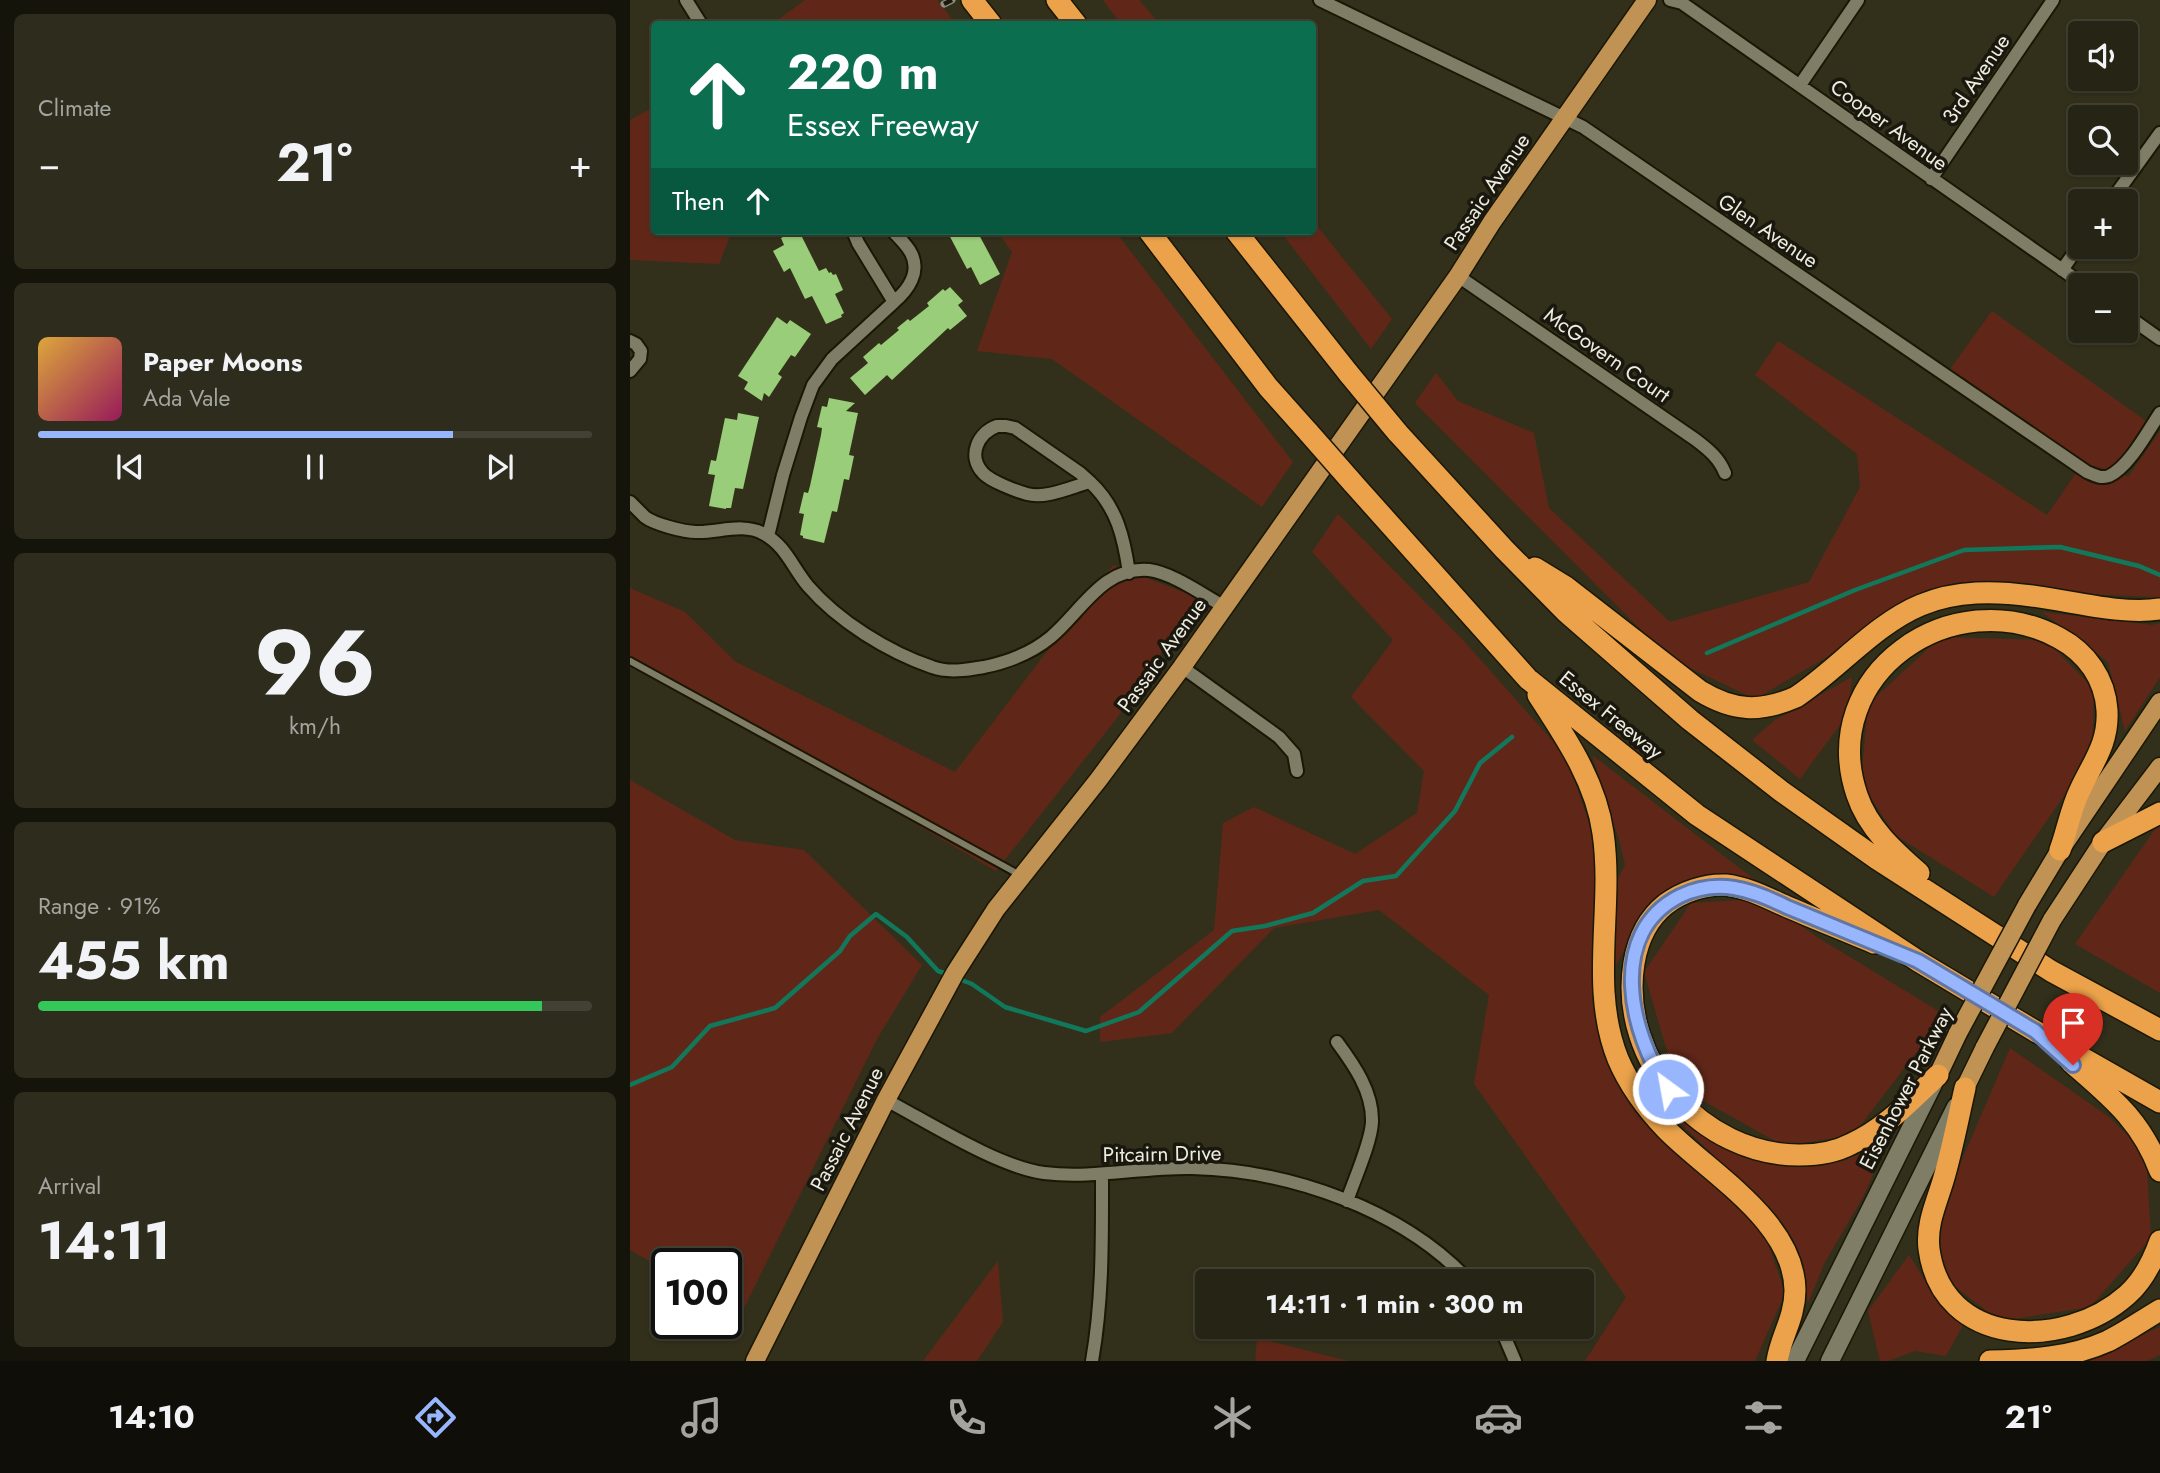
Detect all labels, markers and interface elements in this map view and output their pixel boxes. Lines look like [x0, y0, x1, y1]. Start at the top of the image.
map controls [2068, 21, 2138, 343]
button: sound [2068, 21, 2138, 91]
street label: 3rd Avenue [1935, 28, 2017, 130]
text: 220 m [787, 37, 939, 107]
icon: ahead [672, 49, 763, 140]
street label: Cooper Avenue [1824, 72, 1954, 178]
text: Climate [38, 91, 111, 125]
text: Essex Freeway [787, 102, 979, 148]
button: search [2068, 105, 2138, 175]
text: 21° [277, 125, 353, 201]
street label: Passaic Avenue [1437, 127, 1537, 256]
text: − [38, 136, 60, 191]
text: + [569, 136, 592, 191]
text: Then [672, 182, 725, 220]
icon: ahead [739, 182, 777, 220]
street label: Glen Avenue [1712, 187, 1824, 276]
button: + [2068, 189, 2138, 259]
button: − [2068, 273, 2138, 343]
street label: McGovern Court [1538, 300, 1676, 410]
text: Paper Moons [143, 343, 303, 381]
text: Ada Vale [143, 381, 230, 415]
icon: previous [111, 448, 149, 486]
icon: pause [296, 448, 334, 486]
icon: next [481, 448, 519, 486]
street label: Passaic Avenue [1110, 591, 1214, 719]
text: 96 [254, 598, 376, 729]
street label: Essex Freeway [1553, 664, 1670, 767]
text: km/h [289, 709, 341, 743]
text: Range · 91% [38, 889, 161, 923]
text: 455 km [38, 923, 230, 999]
pin [2043, 993, 2103, 1065]
street label: Eisenhower Parkway [1852, 1001, 1960, 1175]
icon: arrive [2054, 1004, 2092, 1042]
position arrow [1631, 1052, 1705, 1126]
street label: Passaic Avenue [803, 1062, 891, 1196]
street label: Pitcairn Drive [1102, 1138, 1222, 1170]
text: Arrival [38, 1169, 101, 1203]
text: 14:11 [38, 1203, 170, 1279]
speed limit sign: 100 [651, 1248, 742, 1339]
text: 14:11 · 1 min · 300 m [1265, 1285, 1524, 1323]
icon: directions [411, 1393, 460, 1442]
icon: music [677, 1393, 726, 1442]
icon: phone [942, 1393, 991, 1442]
icon: climate [1208, 1393, 1257, 1442]
icon: car [1474, 1393, 1523, 1442]
icon: filters [1739, 1393, 1788, 1442]
text: 14:10 [108, 1394, 195, 1440]
text: 21° [2005, 1394, 2052, 1440]

